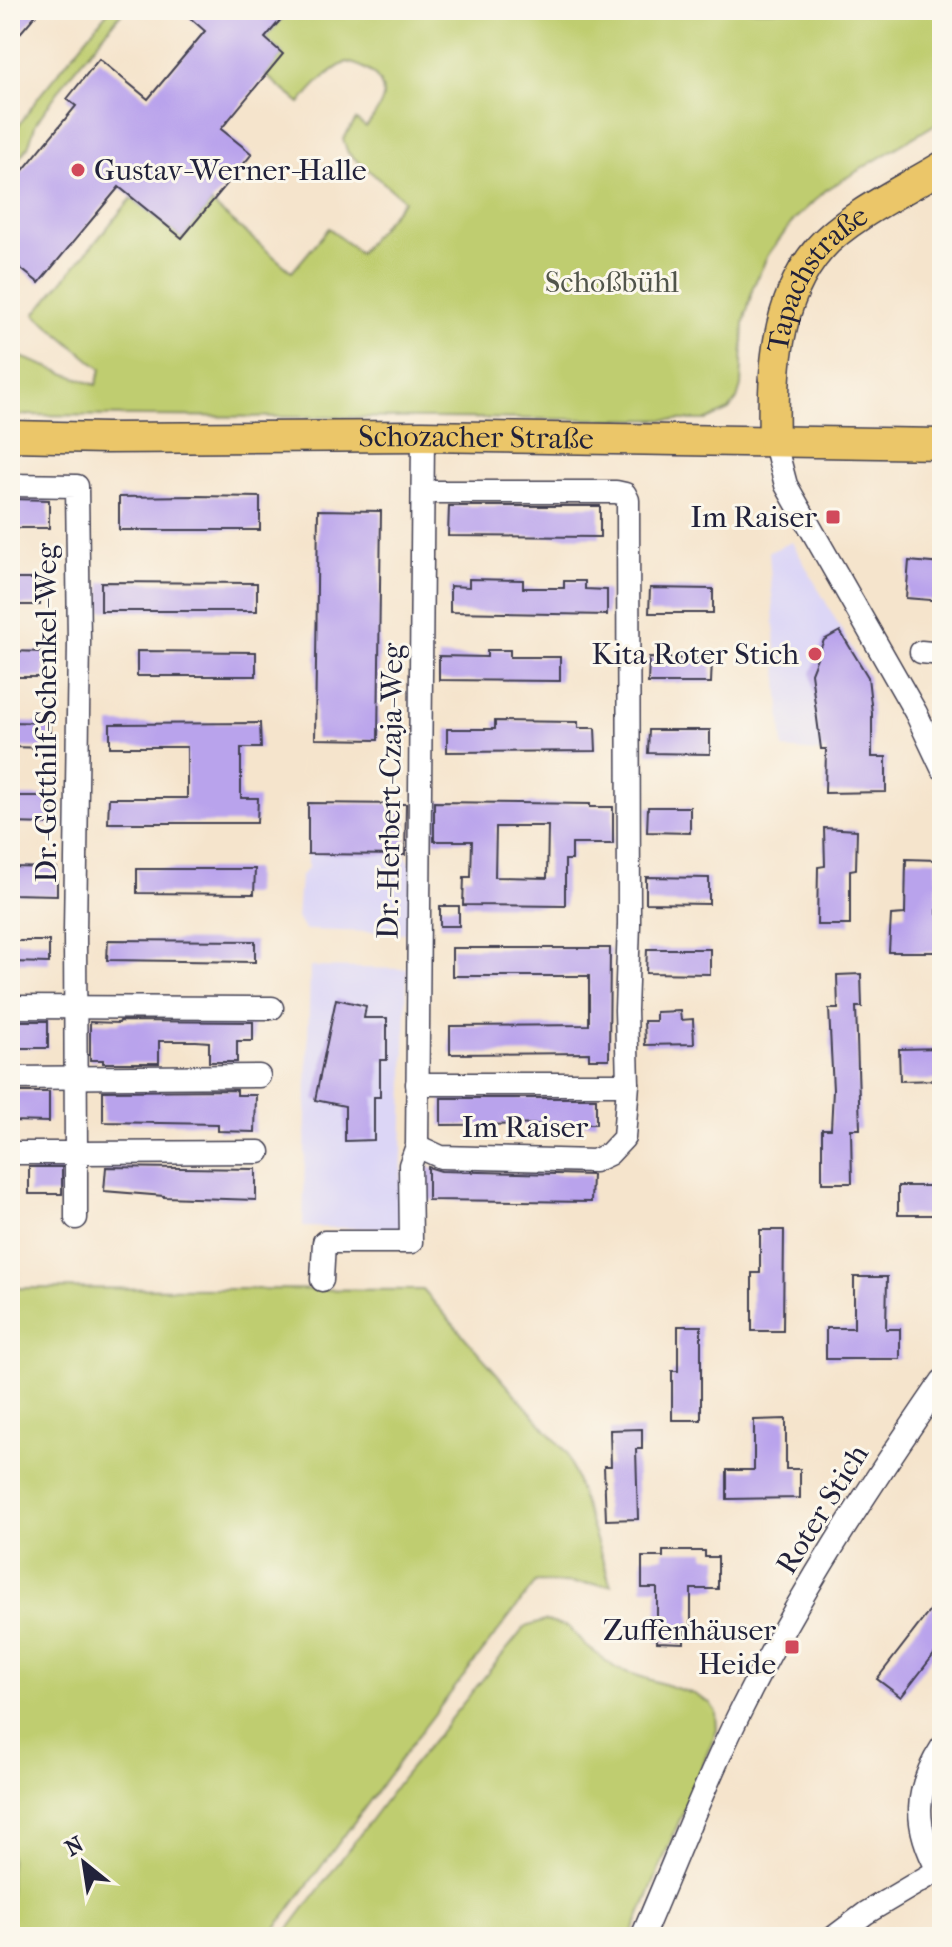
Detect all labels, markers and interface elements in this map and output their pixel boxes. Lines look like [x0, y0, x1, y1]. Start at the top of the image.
place label: Gustav-Werner-Halle [94, 153, 367, 188]
marker: Gustav-Werner-Halle [69, 161, 87, 179]
street label: Tapachstraße [760, 198, 875, 355]
park label: Schoßbühl [545, 265, 679, 300]
street label: Schozacher Straße [358, 419, 594, 457]
place label: Im Raiser [690, 500, 817, 535]
marker: Im Raiser [824, 508, 842, 526]
street label: Dr.-Gotthilf-Schenkel-Weg [29, 542, 64, 883]
place label: Kita Roter Stich [592, 637, 799, 672]
street label: Dr.-Herbert-Czaja-Weg [370, 642, 411, 939]
marker: Kita Roter Stich [806, 645, 824, 663]
street label: Im Raiser [462, 1110, 589, 1145]
street label: Roter Stich [769, 1438, 876, 1580]
place label: Zuffenhäuser Heide [603, 1613, 776, 1682]
marker: Zuffenhäuser Heide [783, 1638, 801, 1656]
north arrow [44, 1823, 124, 1903]
text: N [61, 1831, 88, 1862]

